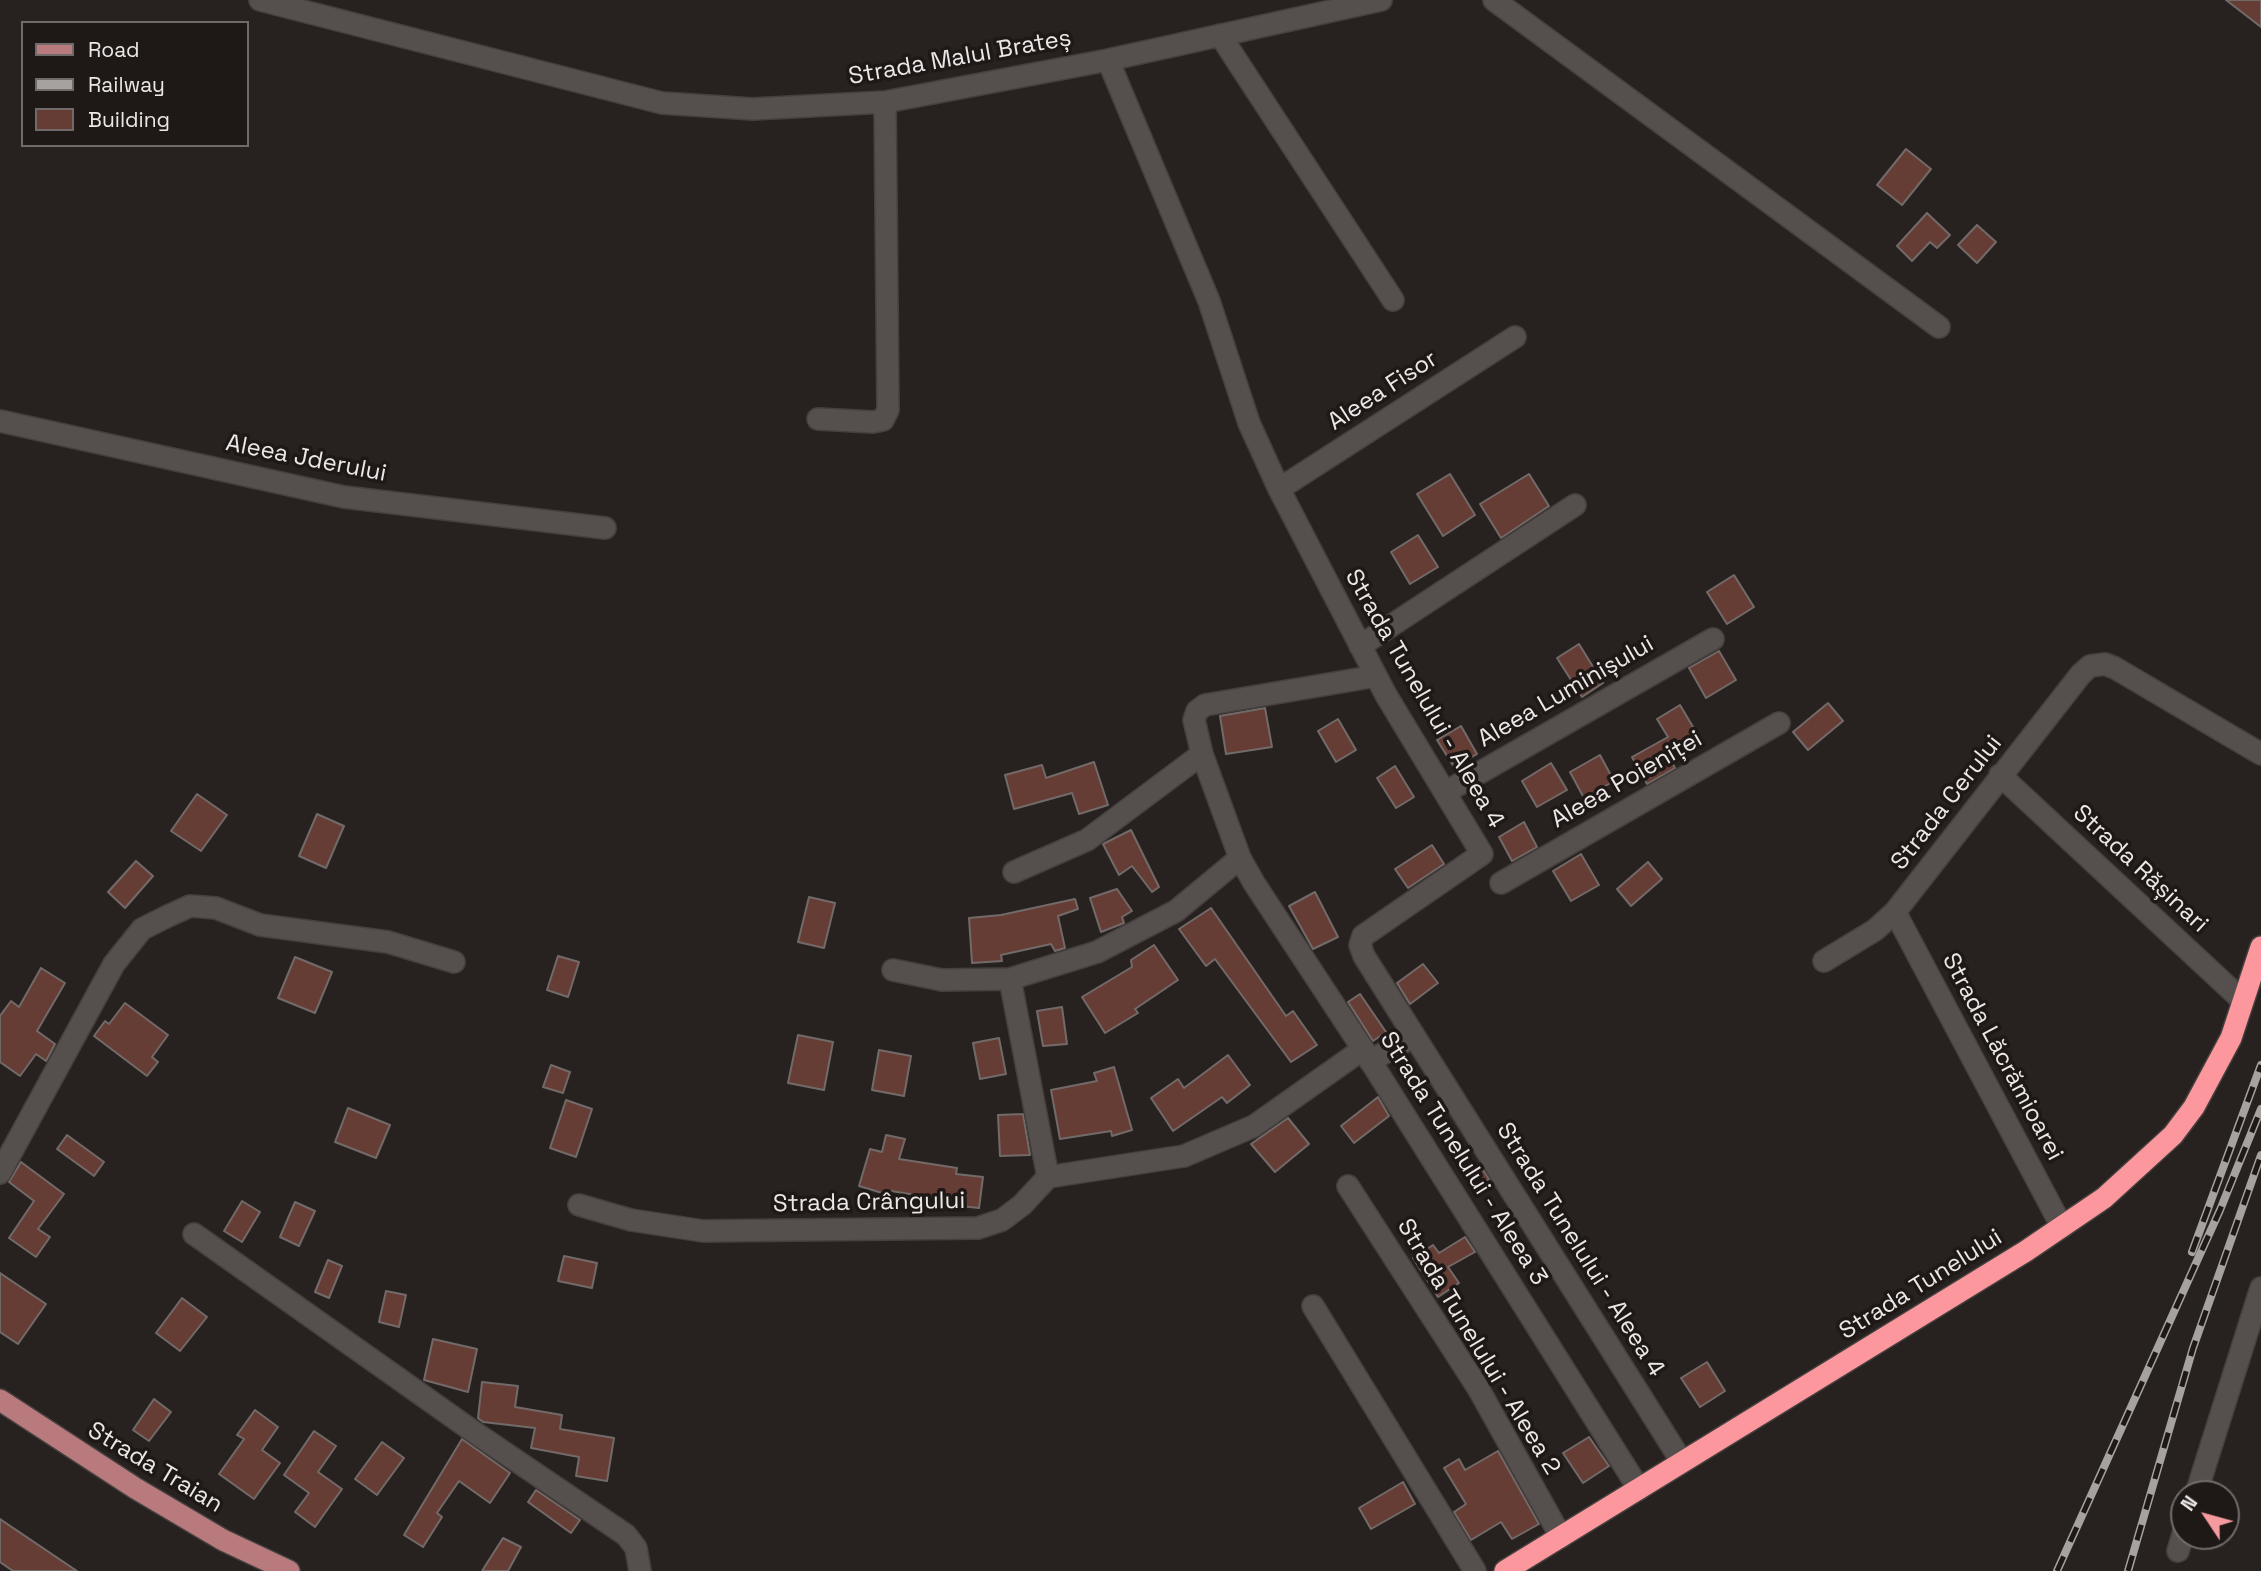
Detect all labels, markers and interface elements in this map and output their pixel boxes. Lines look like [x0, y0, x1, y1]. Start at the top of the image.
legend [21, 21, 248, 147]
street label: Strada Malul Brateș [846, 24, 1074, 92]
text: Road [88, 36, 140, 63]
text: Railway [88, 71, 165, 98]
text: Building [88, 106, 170, 133]
street label: Aleea Fisor [1323, 345, 1443, 437]
street label: Aleea Jderului [223, 429, 389, 489]
street label: Strada Tunelului - Aleea 4 [1338, 565, 1510, 833]
street label: Aleea Luminișului [1473, 630, 1659, 754]
street label: Aleea Poieniței [1546, 725, 1708, 835]
street label: Strada Cerului [1885, 730, 2009, 876]
street label: Strada Rășinari [2067, 799, 2213, 939]
street label: Strada Lăcrămioarei [1935, 948, 2069, 1166]
street label: Strada Tunelului - Aleea 3 [1373, 1027, 1553, 1291]
street label: Strada Tunelului - Aleea 4 [1490, 1118, 1670, 1382]
street label: Strada Crângului [773, 1187, 965, 1219]
street label: Strada Tunelului - Aleea 2 [1390, 1214, 1566, 1480]
street label: Strada Tunelului [1834, 1223, 2008, 1347]
street label: Strada Traian [82, 1416, 228, 1520]
north arrow [2170, 1480, 2240, 1550]
text: N [2175, 1491, 2203, 1516]

